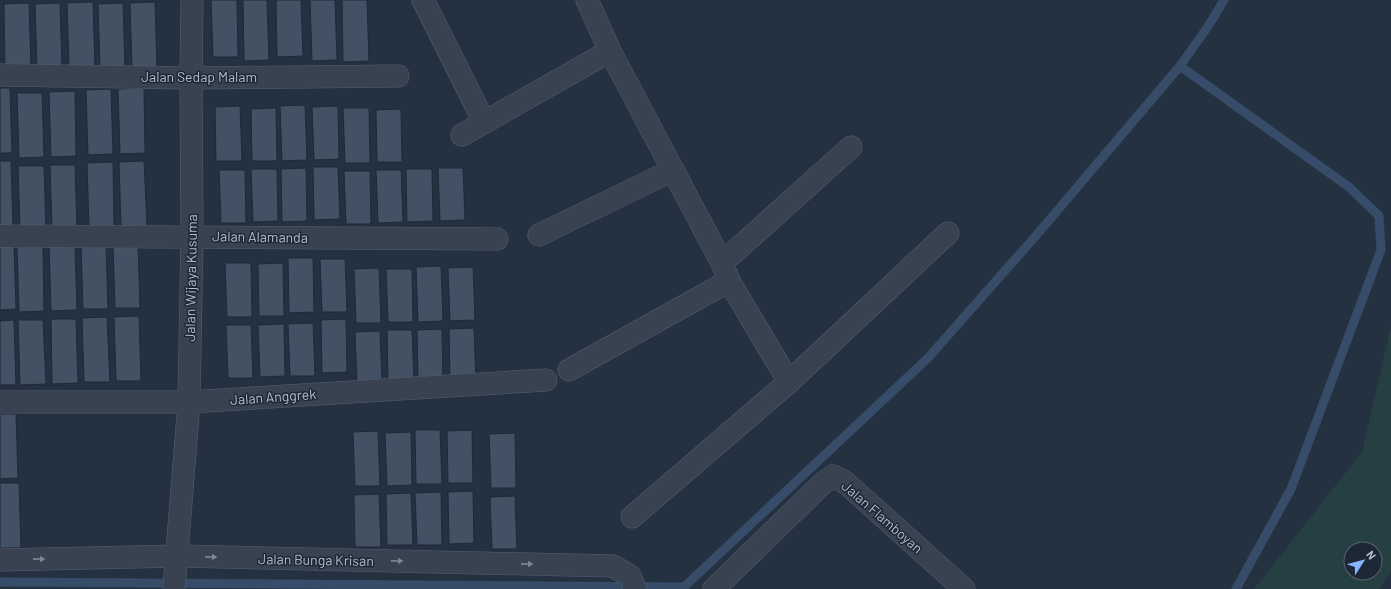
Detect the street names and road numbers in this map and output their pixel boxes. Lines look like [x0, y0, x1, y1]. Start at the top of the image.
street label: Jalan Sedap Malam [141, 68, 257, 85]
street label: Jalan Wijaya Kusuma [181, 214, 200, 342]
street label: Jalan Alamanda [212, 227, 308, 246]
street label: Jalan Anggrek [229, 385, 317, 408]
street label: Jalan Flamboyan [838, 477, 926, 556]
street label: Jalan Bunga Krisan [258, 550, 374, 569]

